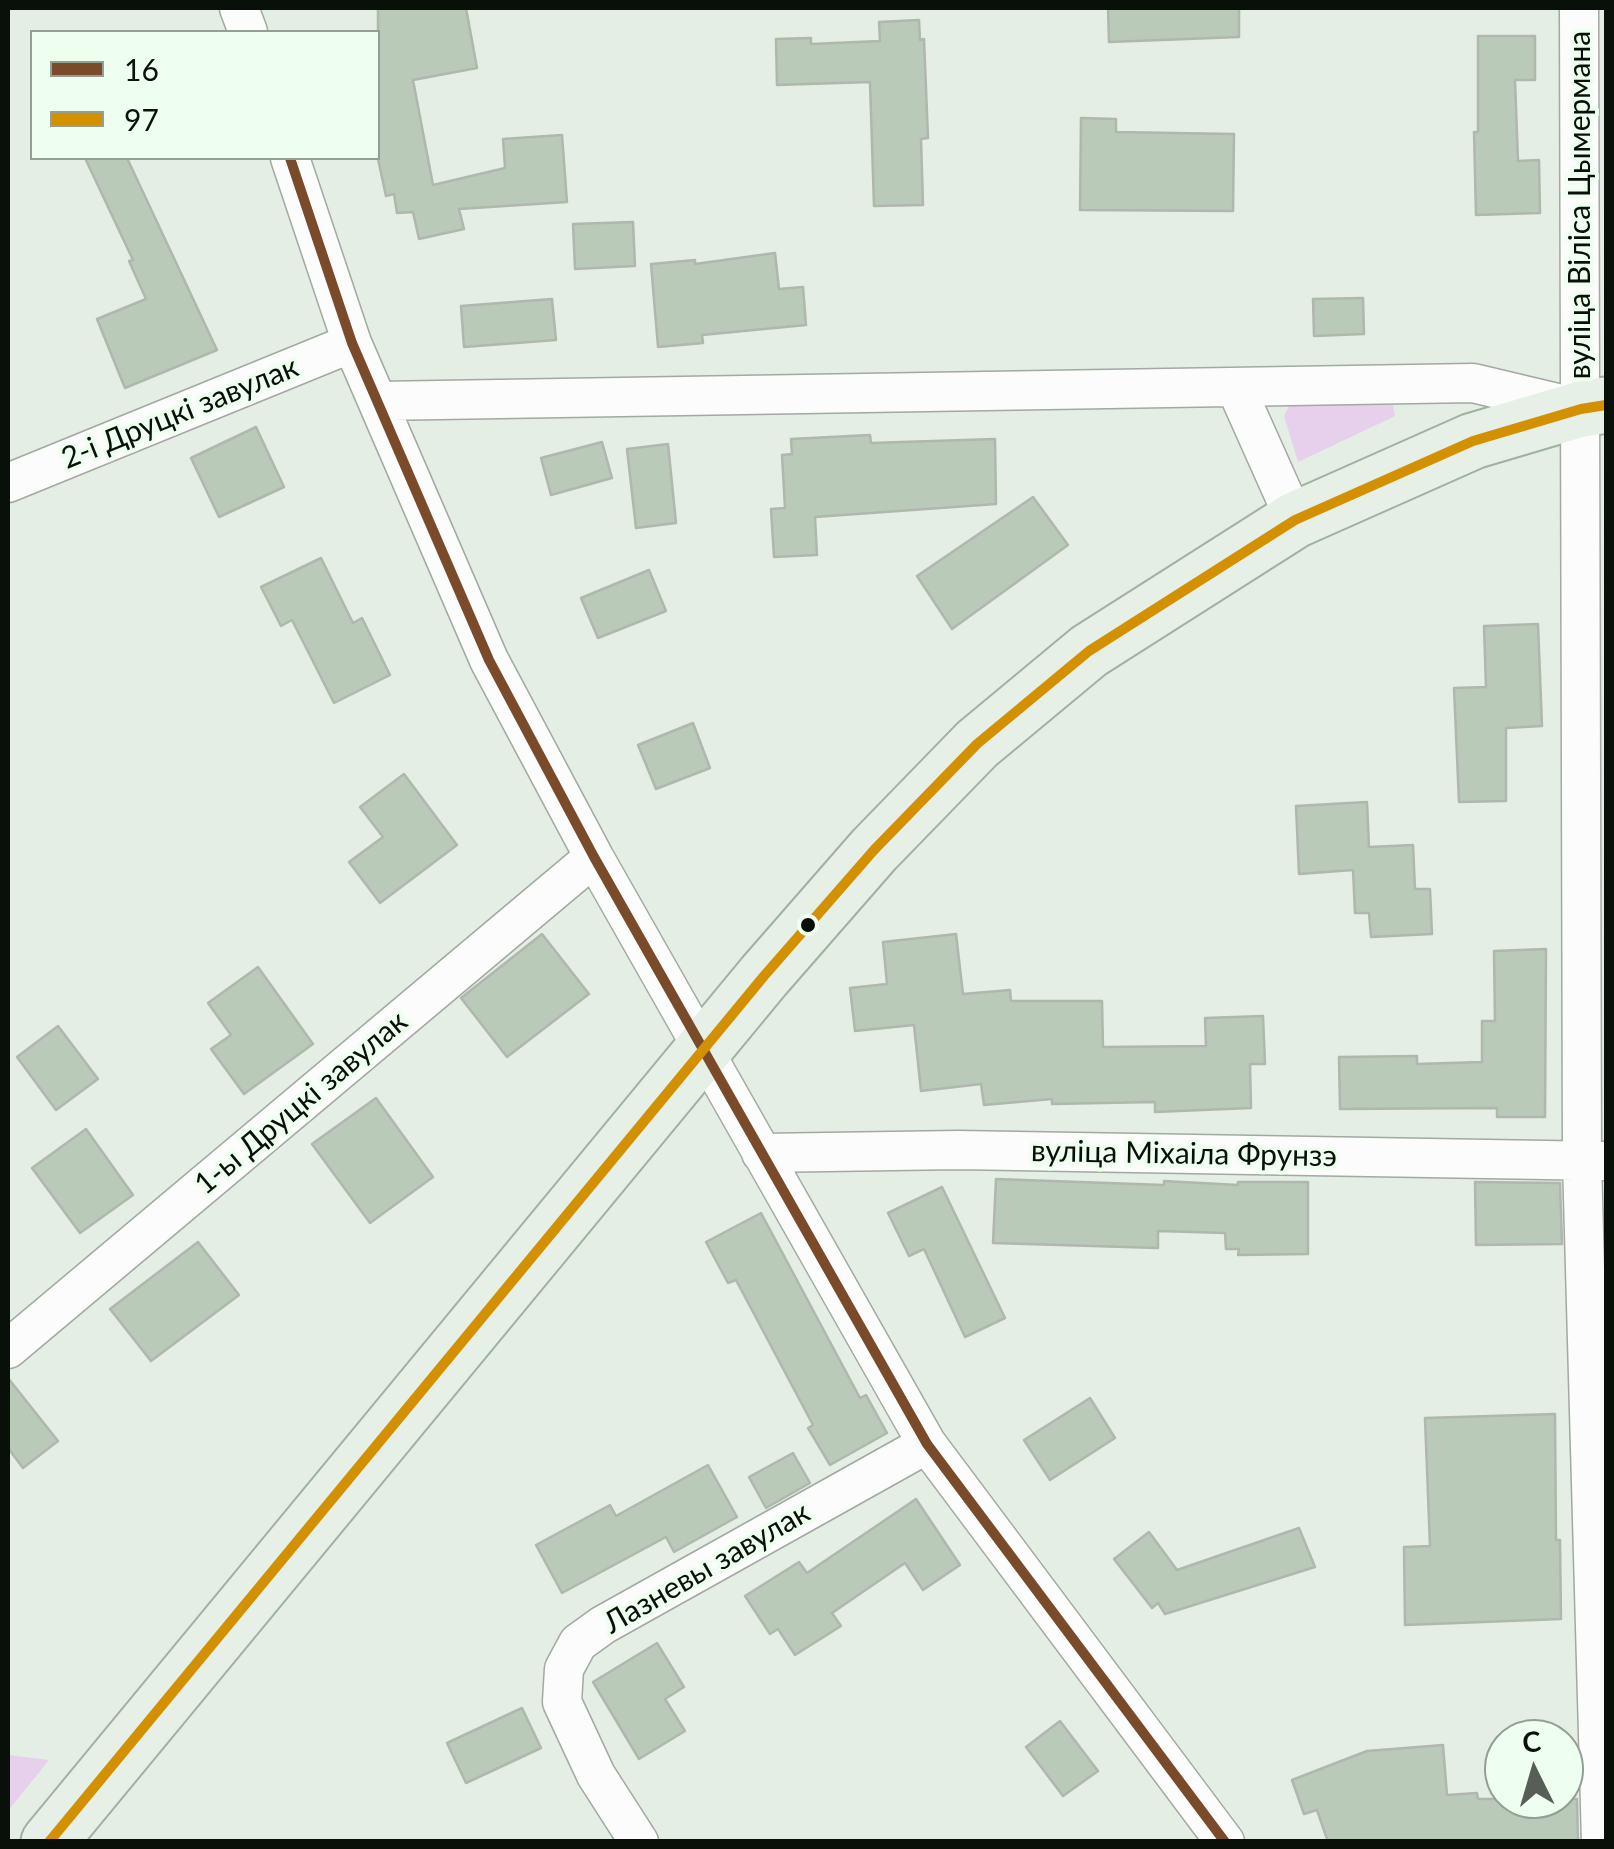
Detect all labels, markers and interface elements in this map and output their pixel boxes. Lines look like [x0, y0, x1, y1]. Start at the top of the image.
legend [30, 30, 380, 160]
street label: вуліца Віліса Цымермана [1562, 31, 1598, 379]
text: 16 [124, 51, 159, 87]
text: 97 [124, 101, 159, 137]
street label: 2-і Друцкі завулак [56, 349, 304, 477]
unlabelled marker [798, 915, 818, 935]
street label: 1-ы Друцкі завулак [187, 1004, 415, 1202]
street label: вуліца Міхаіла Фрунзэ [1031, 1133, 1337, 1175]
street label: Лазневы завулак [598, 1495, 816, 1641]
north arrow [1484, 1719, 1584, 1819]
text: С [1521, 1723, 1542, 1759]

